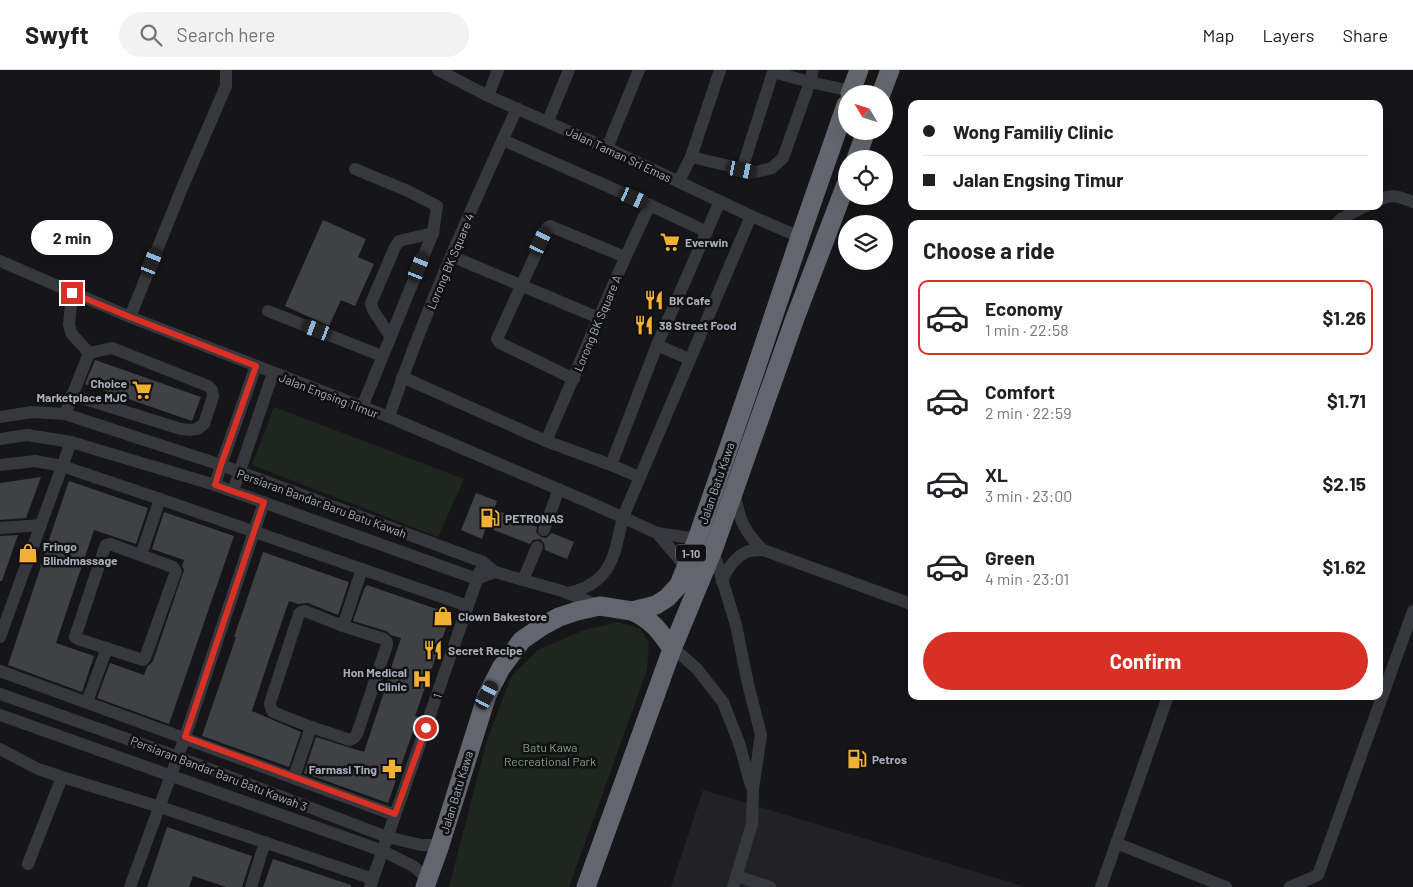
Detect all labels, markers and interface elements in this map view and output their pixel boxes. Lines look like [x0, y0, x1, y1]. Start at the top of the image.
search box [119, 12, 469, 57]
text: Swyft [25, 20, 89, 49]
icon: search [137, 21, 165, 49]
text: Search here [177, 23, 275, 46]
text: Map [1202, 24, 1234, 46]
text: Layers [1262, 24, 1315, 46]
text: Share [1343, 24, 1388, 46]
north arrow [838, 85, 892, 140]
map controls [838, 85, 893, 270]
text: Wong Familiy Clinic [953, 120, 1114, 143]
street label: Jalan Taman Sri Emas [564, 123, 674, 185]
button: locate [838, 150, 893, 205]
car [725, 160, 758, 180]
text: Jalan Engsing Timur [953, 168, 1123, 191]
car [617, 185, 650, 211]
street label: Lorong BK Square 4 [423, 211, 477, 311]
button: layers [838, 215, 893, 270]
callout: 2 min [31, 220, 113, 256]
car [527, 224, 554, 258]
text: 2 min [53, 228, 91, 247]
supermarket icon: Everwin [659, 231, 681, 253]
place label: Everwin [685, 235, 728, 249]
text: Choose a ride [923, 237, 1055, 263]
car [139, 245, 164, 279]
car [406, 250, 431, 284]
street label: Lorong BK Square A [570, 273, 624, 373]
route end [61, 282, 83, 304]
restaurant icon: BK Cafe [643, 289, 665, 311]
place label: BK Cafe [669, 293, 711, 307]
icon: car [925, 295, 970, 340]
text: Economy [985, 297, 1063, 320]
text: $1.26 [1322, 306, 1366, 329]
restaurant icon: 38 Street Food [633, 314, 655, 336]
car [300, 318, 333, 342]
place label: 38 Street Food [659, 318, 737, 332]
text: 1 min · 22:58 [985, 320, 1069, 339]
street label: Jalan Engsing Timur [277, 370, 381, 421]
place label: Choice Marketplace MJC [36, 376, 127, 404]
icon: car [925, 378, 970, 423]
supermarket icon: Choice Marketplace MJC [131, 379, 153, 401]
text: Comfort [985, 380, 1055, 403]
text: $1.71 [1327, 389, 1366, 412]
text: 2 min · 22:59 [985, 403, 1072, 422]
street label: Jalan Batu Kawa [695, 440, 737, 526]
icon: car [925, 461, 970, 506]
text: XL [985, 463, 1008, 486]
street label: Persiaran Bandar Baru Batu Kawah [235, 466, 409, 540]
text: $2.15 [1322, 472, 1366, 495]
text: 3 min · 23:00 [985, 486, 1072, 505]
fuel station icon: PETRONAS [479, 507, 501, 529]
place label: PETRONAS [505, 511, 564, 525]
place label: Fringo Blindmassage [43, 539, 118, 567]
shop icon: Fringo Blindmassage [17, 542, 39, 564]
road number: 1-10 [676, 544, 706, 562]
icon: car [925, 544, 970, 589]
text: Green [985, 546, 1035, 569]
text: $1.62 [1322, 555, 1366, 578]
text: 4 min · 23:01 [985, 569, 1069, 588]
shop icon: Clown Bakestore [432, 605, 454, 627]
place label: Clown Bakestore [458, 609, 548, 623]
button: Confirm [923, 632, 1368, 690]
restaurant icon: Secret Recipe [422, 639, 444, 661]
place label: Secret Recipe [448, 643, 523, 657]
place label: Hon Medical Clinic [343, 665, 408, 693]
hospital icon: Hon Medical Clinic [411, 668, 433, 690]
car [473, 678, 500, 712]
street label: 1 [430, 692, 444, 700]
route start [415, 717, 437, 739]
street label: Persiaran Bandar Baru Batu Kawah 3 [129, 733, 309, 813]
park label: Batu Kawa Recreational Park [504, 740, 596, 768]
fuel station icon: Petros [846, 748, 868, 770]
street label: Jalan Batu Kawa [437, 749, 475, 835]
place label: Petros [872, 752, 907, 766]
pharmacy icon: Farmasi Ting [381, 758, 403, 780]
place label: Farmasi Ting [309, 762, 377, 776]

